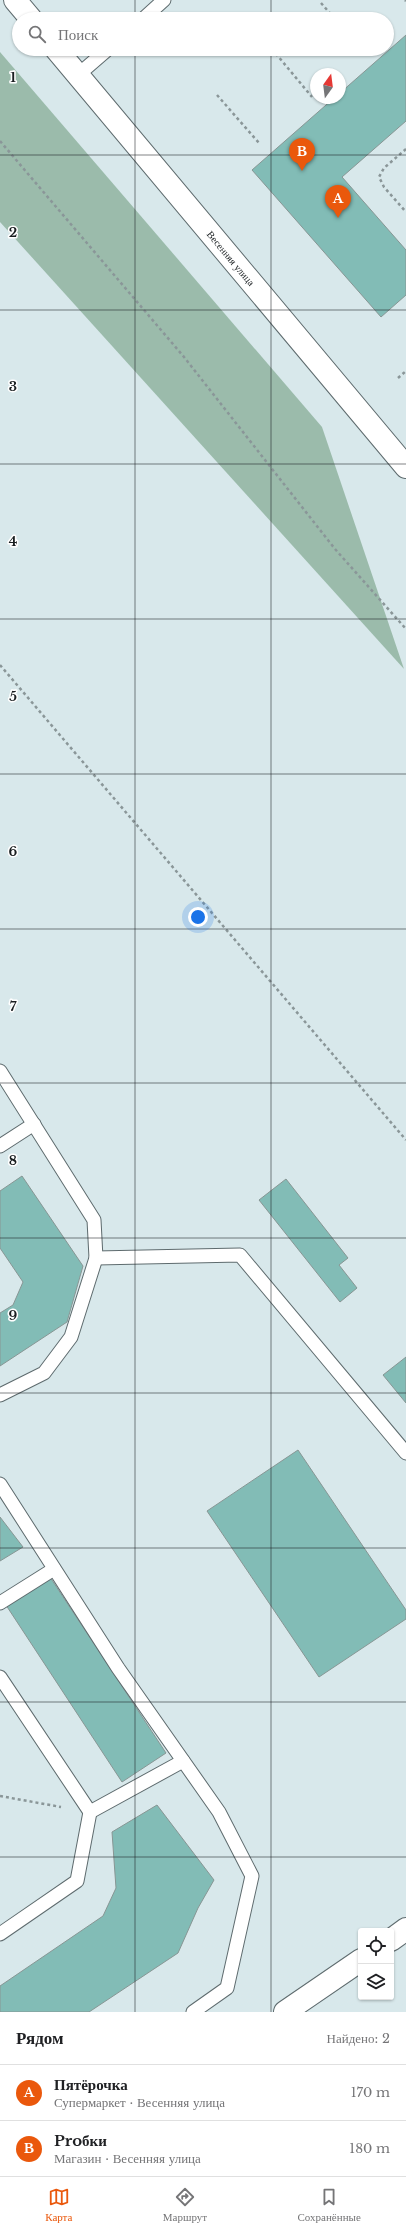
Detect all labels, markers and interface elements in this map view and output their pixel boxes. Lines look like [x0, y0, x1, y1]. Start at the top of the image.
search box [12, 12, 394, 56]
icon: search [26, 23, 48, 45]
text: Поиск [58, 25, 98, 44]
north arrow [310, 68, 346, 104]
text: 1 [10, 69, 16, 86]
pin: B [289, 138, 315, 171]
pin: A [325, 185, 351, 218]
text: 2 [9, 224, 17, 241]
street label: Весенняя улица [204, 228, 258, 289]
text: 3 [9, 378, 17, 395]
text: 4 [9, 533, 18, 550]
text: 5 [9, 688, 17, 705]
text: 6 [9, 843, 18, 860]
your location [188, 907, 208, 927]
text: 7 [10, 998, 17, 1015]
text: 8 [9, 1152, 17, 1169]
text: 9 [9, 1307, 18, 1324]
map controls [358, 1928, 394, 2000]
button: locate [358, 1928, 394, 1964]
button: layers [358, 1964, 394, 2000]
text: Рядом [16, 2028, 64, 2049]
text: Найдено: 2 [327, 2030, 390, 2047]
text: Пятёрочка [54, 2075, 128, 2094]
text: A [24, 2084, 34, 2101]
text: 170 m [351, 2084, 390, 2101]
text: Супермаркет · Весенняя улица [54, 2094, 225, 2111]
text: Proбки [54, 2131, 107, 2150]
text: B [24, 2140, 34, 2157]
text: 180 m [349, 2140, 390, 2157]
text: Магазин · Весенняя улица [54, 2150, 201, 2167]
tab: Карта [45, 2186, 72, 2224]
tab: Маршрут [163, 2186, 207, 2224]
tab: Сохранённые [298, 2186, 361, 2224]

